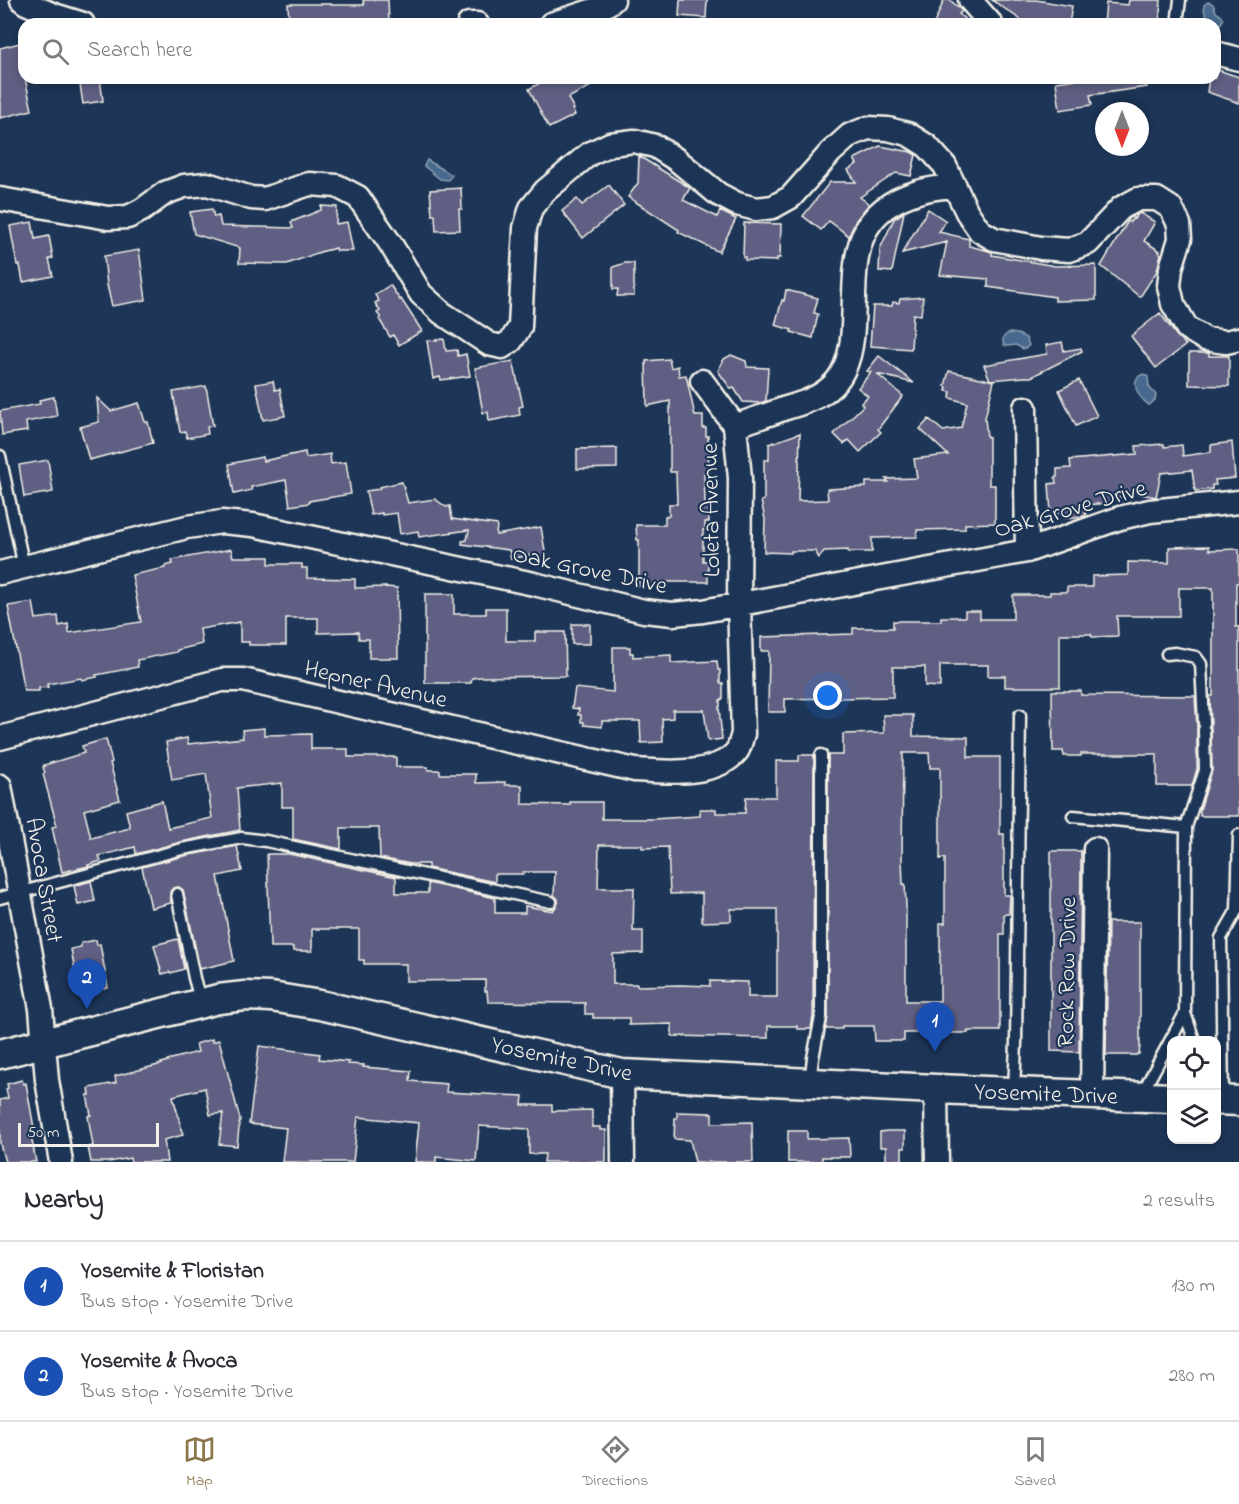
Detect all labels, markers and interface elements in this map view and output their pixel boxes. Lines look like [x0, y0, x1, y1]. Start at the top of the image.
search box [18, 18, 1221, 84]
icon: search [39, 35, 72, 68]
text: Search here [87, 35, 192, 67]
north arrow [1095, 102, 1149, 156]
street label: Loleta Avenue [694, 442, 731, 577]
street label: Oak Grove Drive [990, 472, 1151, 549]
street label: Oak Grove Drive [509, 538, 670, 605]
street label: Hepner Avenue [301, 652, 451, 719]
your location [813, 681, 842, 710]
street label: Avoca Street [14, 815, 71, 946]
street label: Rock Row Drive [1050, 896, 1087, 1048]
pin: 2 [68, 960, 106, 1009]
pin: 1 [916, 1002, 954, 1052]
street label: Yosemite Drive [488, 1028, 636, 1093]
map controls [1167, 1036, 1221, 1144]
button: locate [1167, 1036, 1221, 1090]
street label: Yosemite Drive [974, 1076, 1119, 1116]
button: layers [1167, 1090, 1221, 1144]
scale bar [18, 1120, 159, 1148]
text: 50 m [27, 1121, 59, 1145]
text: Nearby [24, 1182, 103, 1220]
text: 2 results [1143, 1187, 1215, 1216]
text: Yosemite & Floristan [81, 1256, 264, 1288]
text: 1 [40, 1272, 47, 1301]
text: 130 m [1171, 1272, 1215, 1301]
text: Bus stop · Yosemite Drive [81, 1288, 293, 1317]
text: Yosemite & Avoca [81, 1346, 237, 1378]
text: 2 [39, 1362, 48, 1391]
text: 280 m [1168, 1362, 1215, 1391]
text: Bus stop · Yosemite Drive [81, 1378, 293, 1407]
tab: Map [183, 1433, 216, 1493]
tab: Directions [582, 1433, 648, 1493]
tab: Saved [1014, 1433, 1056, 1493]

